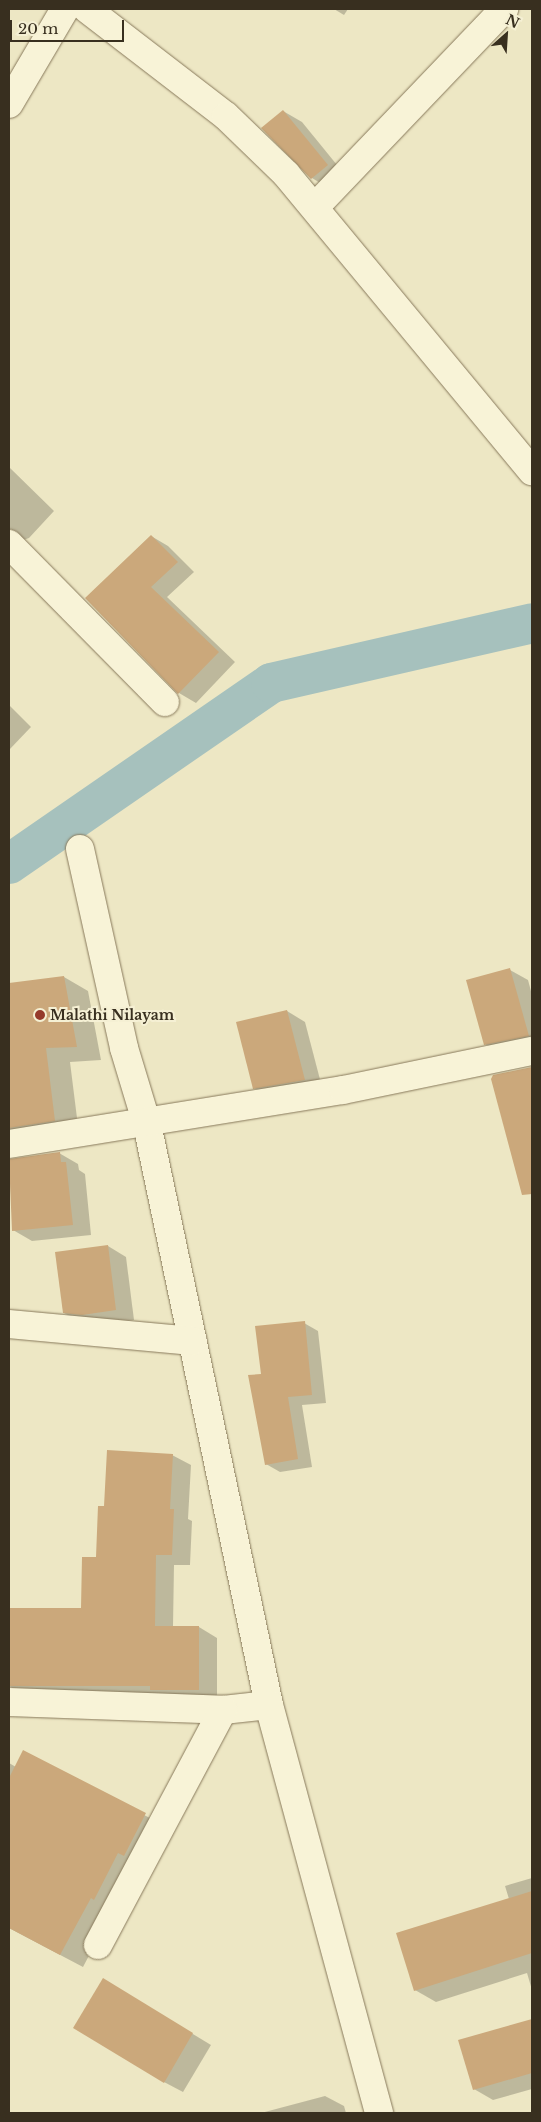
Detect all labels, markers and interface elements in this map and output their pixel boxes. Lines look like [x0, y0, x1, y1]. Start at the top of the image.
scale bar [12, 10, 126, 42]
north arrow [481, 10, 531, 60]
text: N [503, 11, 522, 32]
text: 20 m [18, 19, 58, 38]
place label: Malathi Nilayam [50, 1007, 174, 1023]
marker: Malathi Nilayam [34, 1009, 46, 1021]

